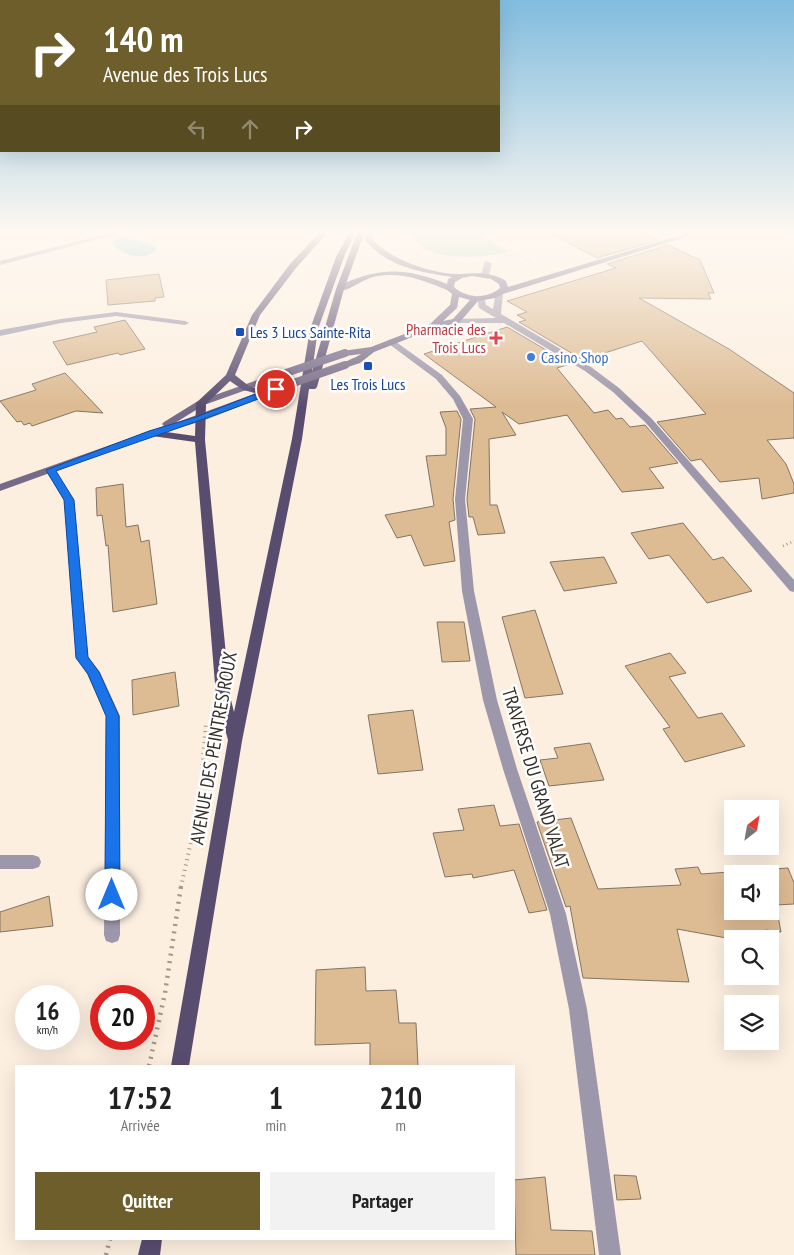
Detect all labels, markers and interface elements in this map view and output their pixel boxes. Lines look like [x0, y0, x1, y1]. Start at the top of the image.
text: 140 m [103, 16, 184, 62]
icon: right [20, 20, 85, 85]
text: Avenue des Trois Lucs [103, 60, 267, 88]
icon: left [183, 115, 211, 143]
icon: ahead [236, 115, 264, 143]
icon: right [289, 115, 317, 143]
place label: Pharmacie des Trois Lucs [406, 319, 486, 357]
place label: Les 3 Lucs Sainte-Rita [250, 322, 371, 342]
marker: Les 3 Lucs Sainte-Rita [234, 326, 246, 338]
marker: Pharmacie des Trois Lucs [490, 332, 502, 344]
place label: Casino Shop [541, 347, 609, 367]
marker: Casino Shop [525, 351, 537, 363]
marker: Les Trois Lucs [362, 360, 374, 372]
pin [255, 368, 297, 410]
place label: Les Trois Lucs [331, 374, 405, 394]
icon: arrive [262, 375, 290, 403]
street label: AVENUE DES PEINTRES ROUX [184, 649, 242, 846]
street label: TRAVERSE DU GRAND VALAT [497, 685, 575, 872]
north arrow [724, 800, 779, 855]
map controls [724, 800, 779, 1050]
button: sound [724, 865, 779, 920]
position arrow [85, 868, 137, 920]
button: search [724, 930, 779, 985]
speed limit sign: 20 [90, 985, 155, 1050]
text: 16 [36, 995, 59, 1027]
button: layers [724, 995, 779, 1050]
text: km/h [37, 1022, 58, 1037]
text: 17:52 [108, 1078, 173, 1117]
text: 1 [269, 1078, 283, 1117]
text: 210 [379, 1078, 422, 1117]
text: Arrivée [121, 1115, 160, 1135]
text: min [265, 1115, 286, 1135]
text: m [395, 1115, 406, 1135]
button: Quitter [35, 1172, 260, 1230]
button: Partager [270, 1172, 495, 1230]

